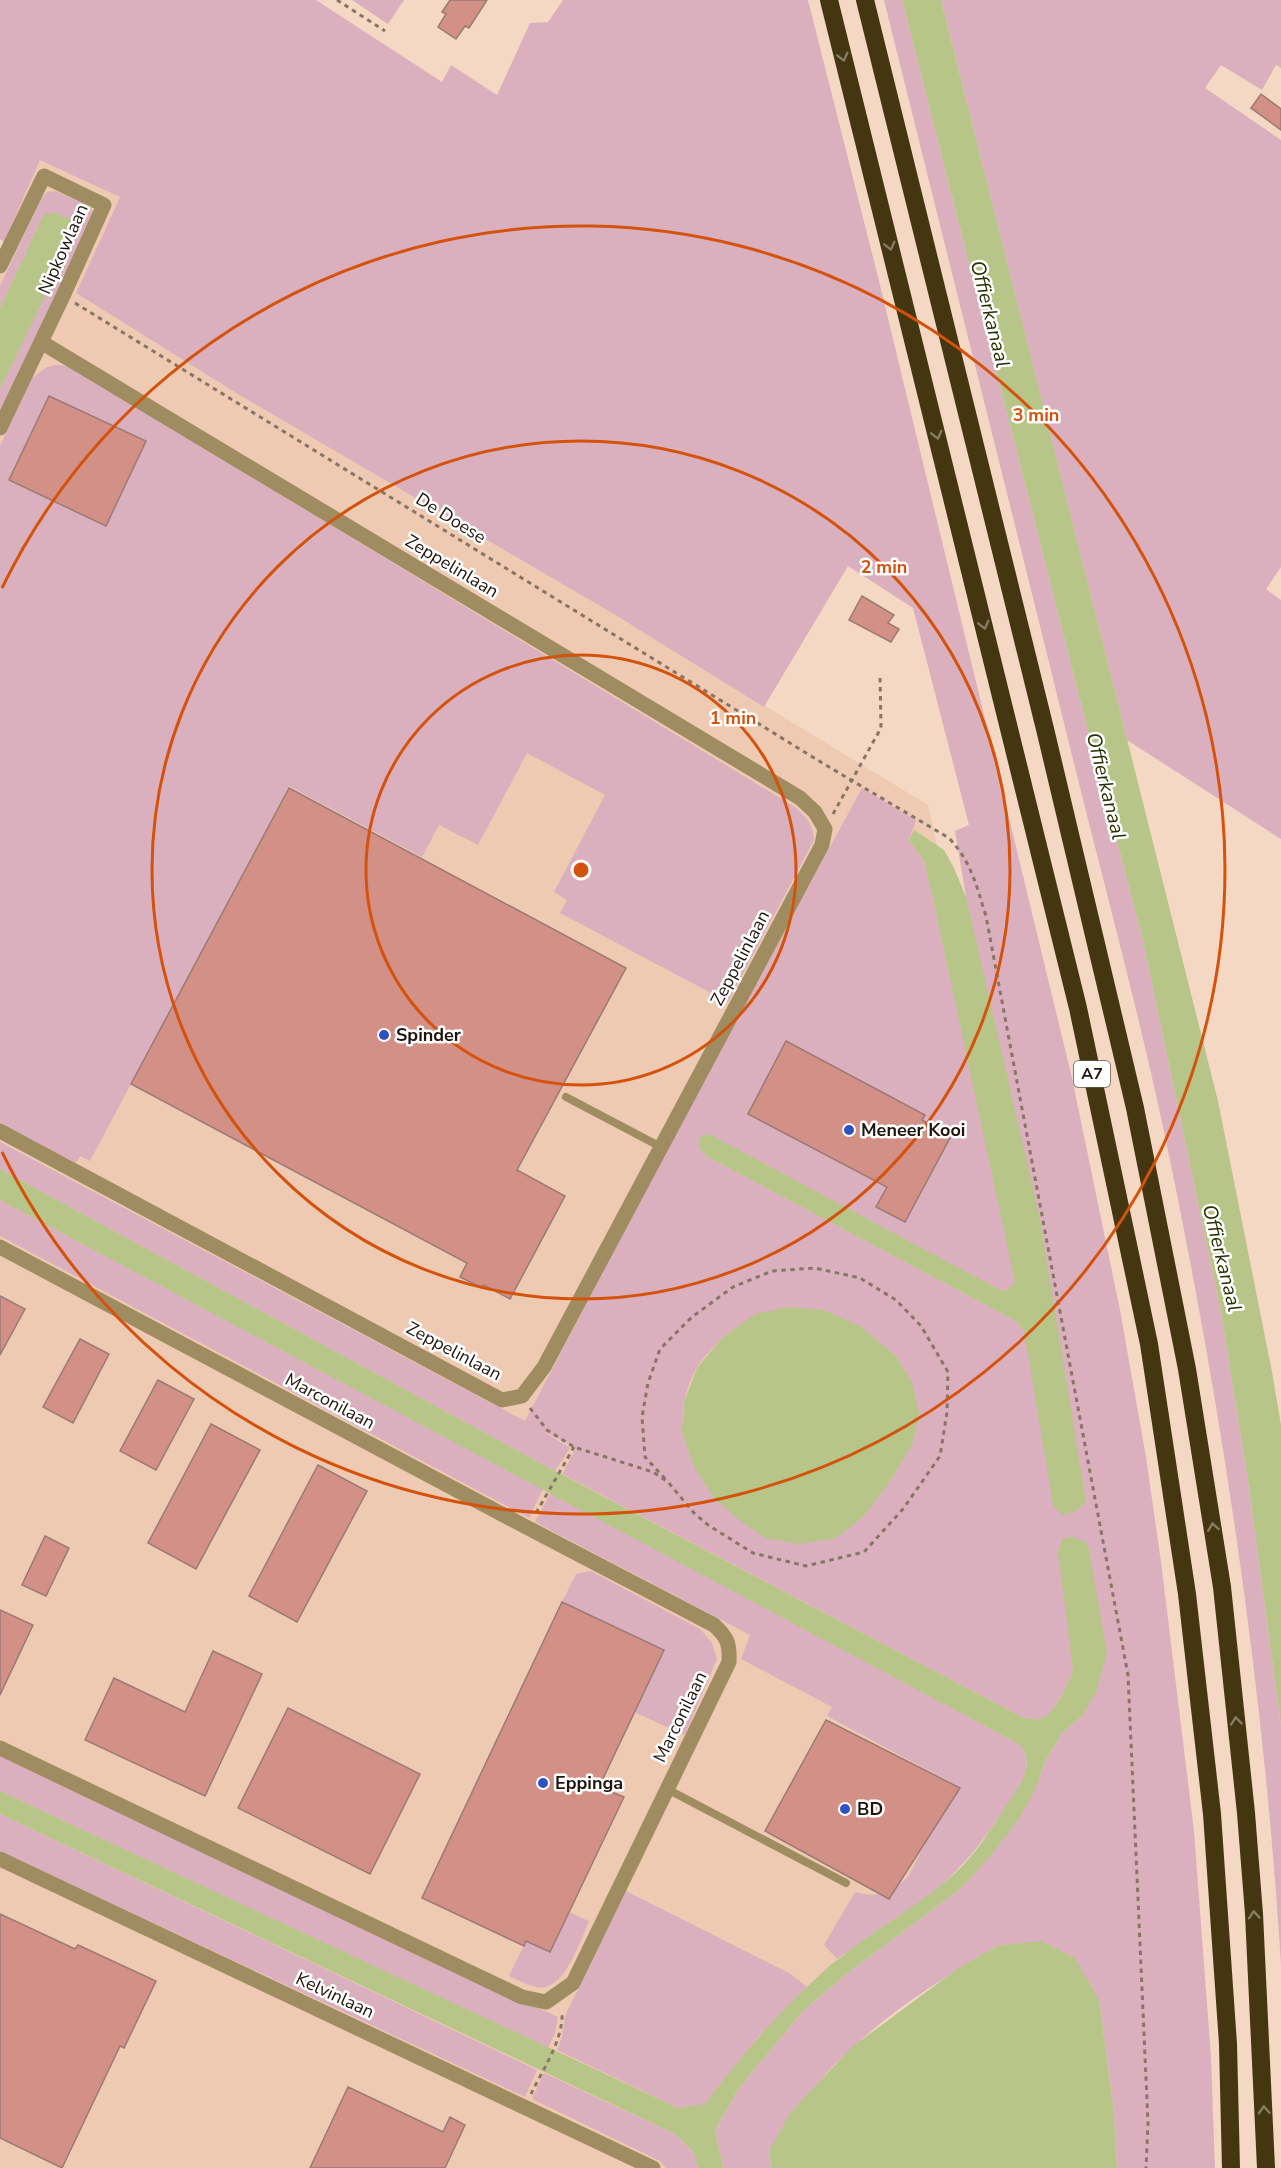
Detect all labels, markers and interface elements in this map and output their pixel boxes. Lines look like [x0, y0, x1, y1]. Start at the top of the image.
one-way arrow [836, 52, 849, 62]
street label: Nipkowlaan [32, 200, 94, 298]
one-way arrow [883, 241, 896, 251]
water label: Offierkanaal [964, 258, 1016, 371]
text: 3 min [1013, 403, 1059, 427]
one-way arrow [929, 430, 942, 440]
street label: De Doese [411, 487, 491, 549]
street label: Zeppelinlaan [401, 529, 503, 603]
text: 2 min [861, 555, 907, 579]
one-way arrow [976, 620, 989, 630]
text: 1 min [710, 706, 756, 730]
water label: Offierkanaal [1080, 730, 1132, 843]
centre of rings [571, 860, 591, 880]
street label: Zeppelinlaan [705, 906, 775, 1010]
place label: Spinder [396, 1023, 461, 1047]
marker: Spinder [377, 1028, 391, 1042]
road number: A7 [1074, 1061, 1110, 1087]
place label: Meneer Kooi [861, 1118, 965, 1142]
marker: Meneer Kooi [842, 1123, 856, 1137]
water label: Offierkanaal [1196, 1202, 1248, 1315]
street label: Zeppelinlaan [402, 1316, 506, 1386]
street label: Marconilaan [281, 1367, 379, 1435]
one-way arrow [1207, 1523, 1219, 1532]
street label: Marconilaan [648, 1667, 712, 1767]
one-way arrow [1230, 1716, 1243, 1725]
place label: Eppinga [555, 1771, 623, 1795]
marker: Eppinga [536, 1776, 550, 1790]
place label: BD [857, 1797, 883, 1821]
marker: BD [838, 1802, 852, 1816]
one-way arrow [1248, 1910, 1261, 1919]
street label: Kelvinlaan [292, 1966, 378, 2024]
one-way arrow [1257, 2105, 1270, 2114]

